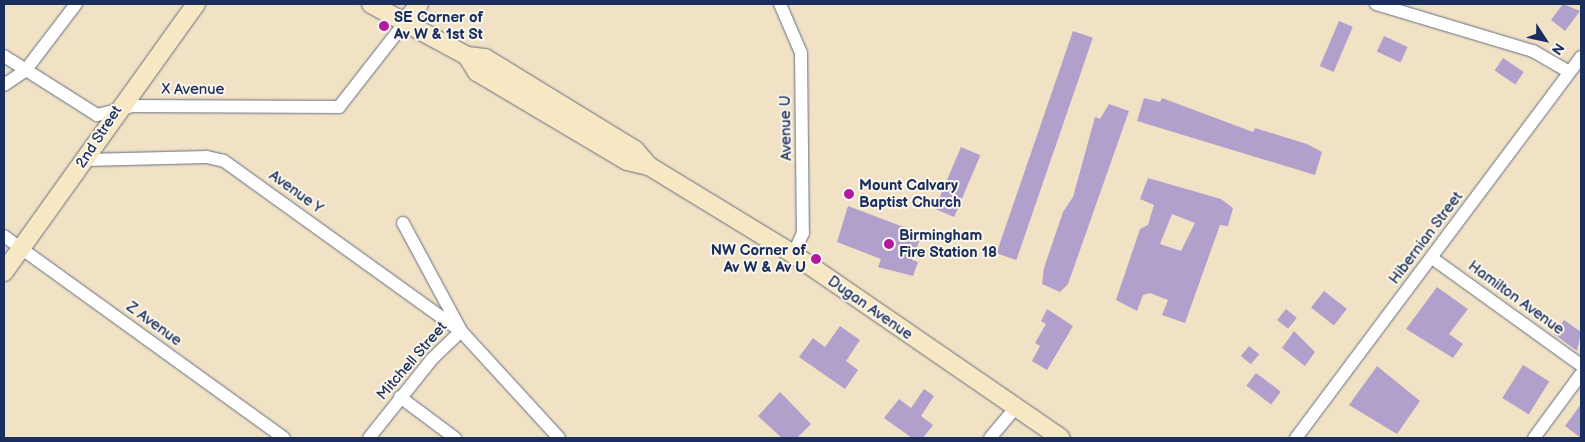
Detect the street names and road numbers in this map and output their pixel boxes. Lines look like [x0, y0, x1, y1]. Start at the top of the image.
street label: X Avenue [162, 81, 224, 99]
street label: Avenue U [776, 95, 796, 161]
street label: 2nd Street [72, 102, 126, 172]
street label: Avenue Y [265, 166, 327, 218]
street label: Hibernian Street [1385, 188, 1467, 288]
street label: Hamilton Avenue [1464, 257, 1568, 339]
street label: Dugan Avenue [824, 272, 916, 344]
street label: Z Avenue [123, 298, 185, 350]
street label: Mitchell Street [373, 318, 451, 404]

